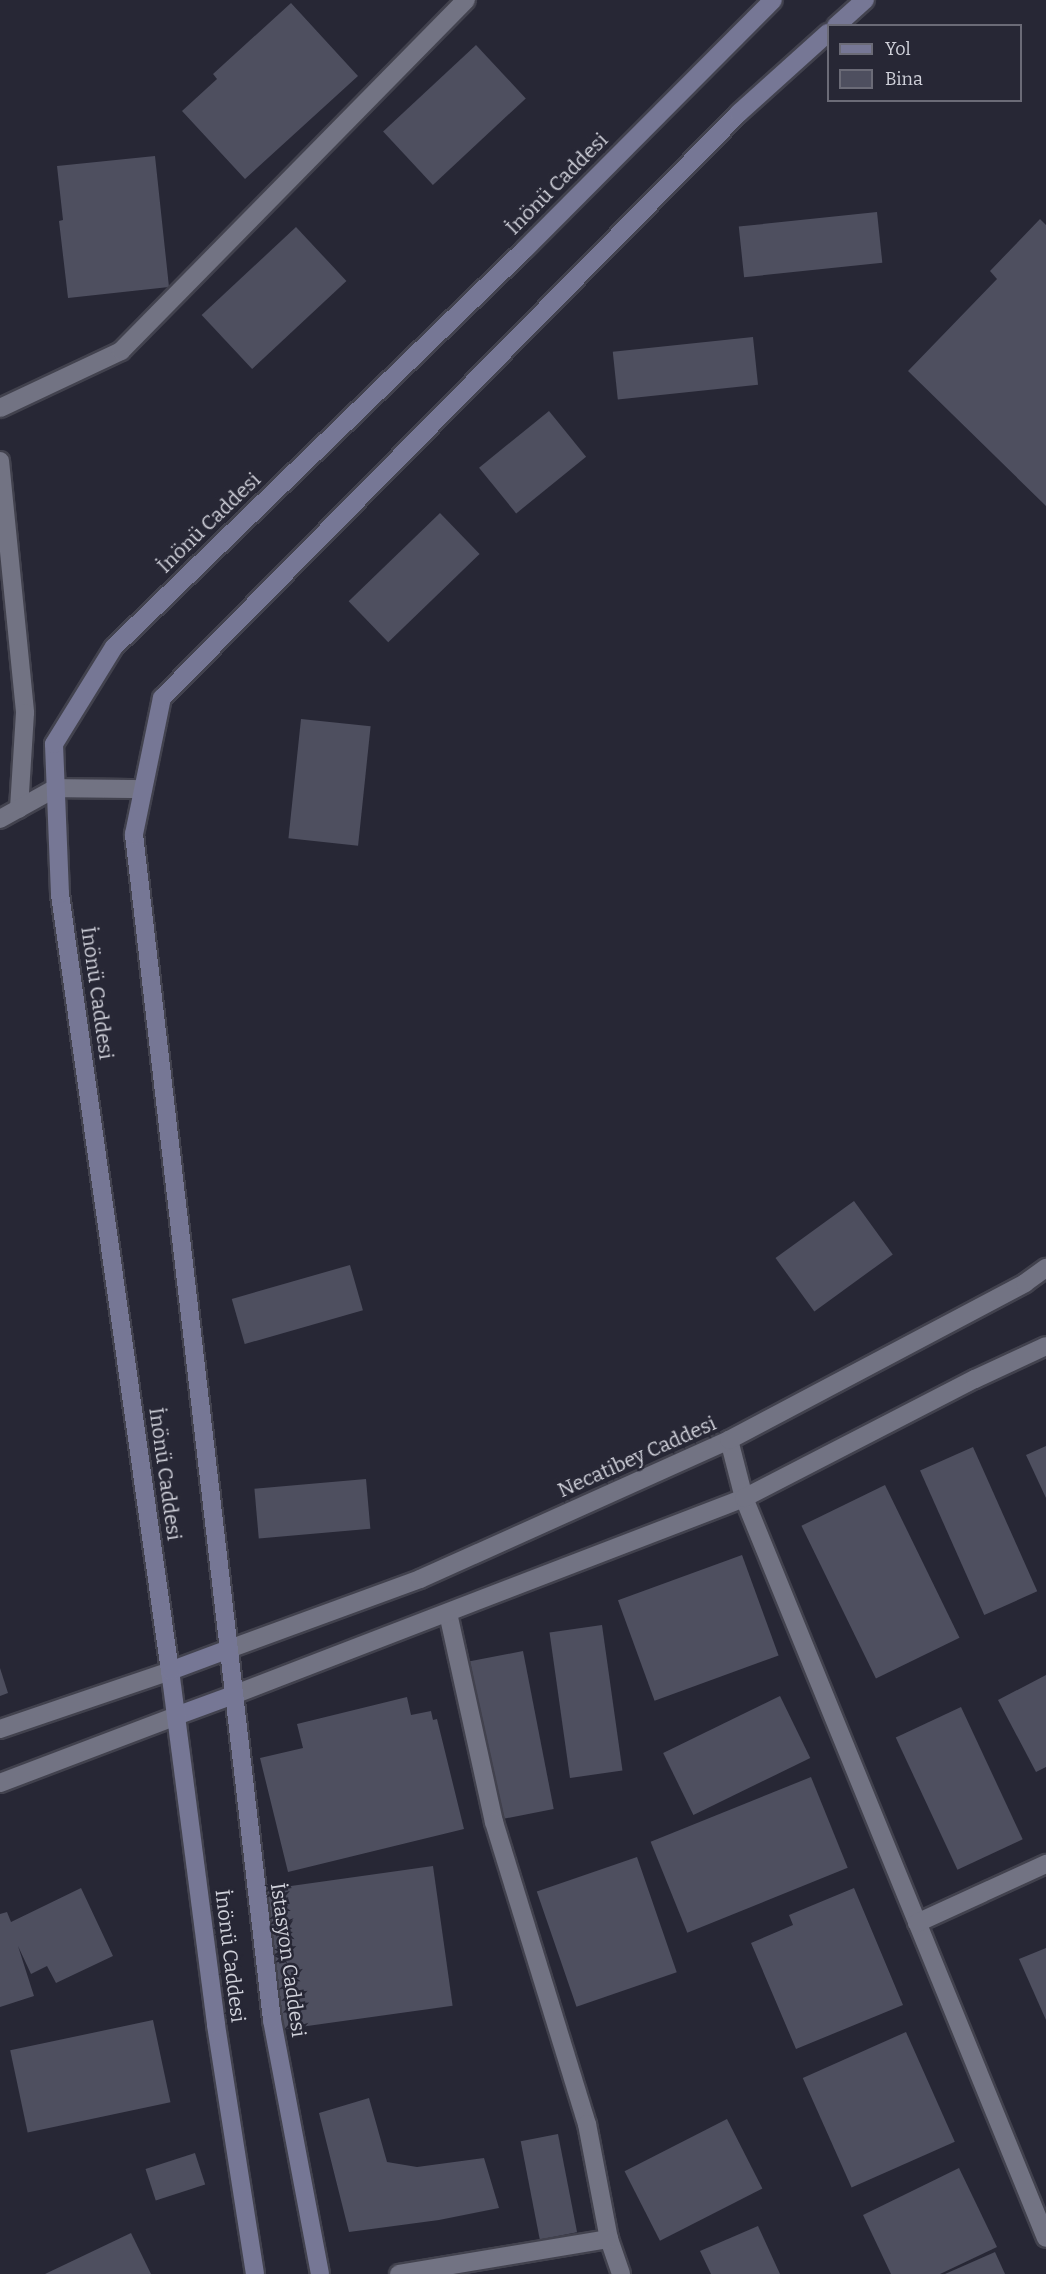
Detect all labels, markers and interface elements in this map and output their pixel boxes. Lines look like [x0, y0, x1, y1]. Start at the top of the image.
legend [827, 24, 1022, 102]
text: Yol [885, 38, 911, 60]
text: Bina [885, 68, 923, 90]
street label: İnönü Caddesi [501, 128, 613, 240]
street label: İnönü Caddesi [153, 468, 265, 578]
street label: İnönü Caddesi [76, 925, 118, 1061]
street label: İnönü Caddesi [144, 1406, 186, 1542]
street label: Necatibey Caddesi [554, 1411, 720, 1503]
street label: İstasyon Caddesi [265, 1881, 311, 2039]
street label: İnönü Caddesi [210, 1888, 250, 2024]

